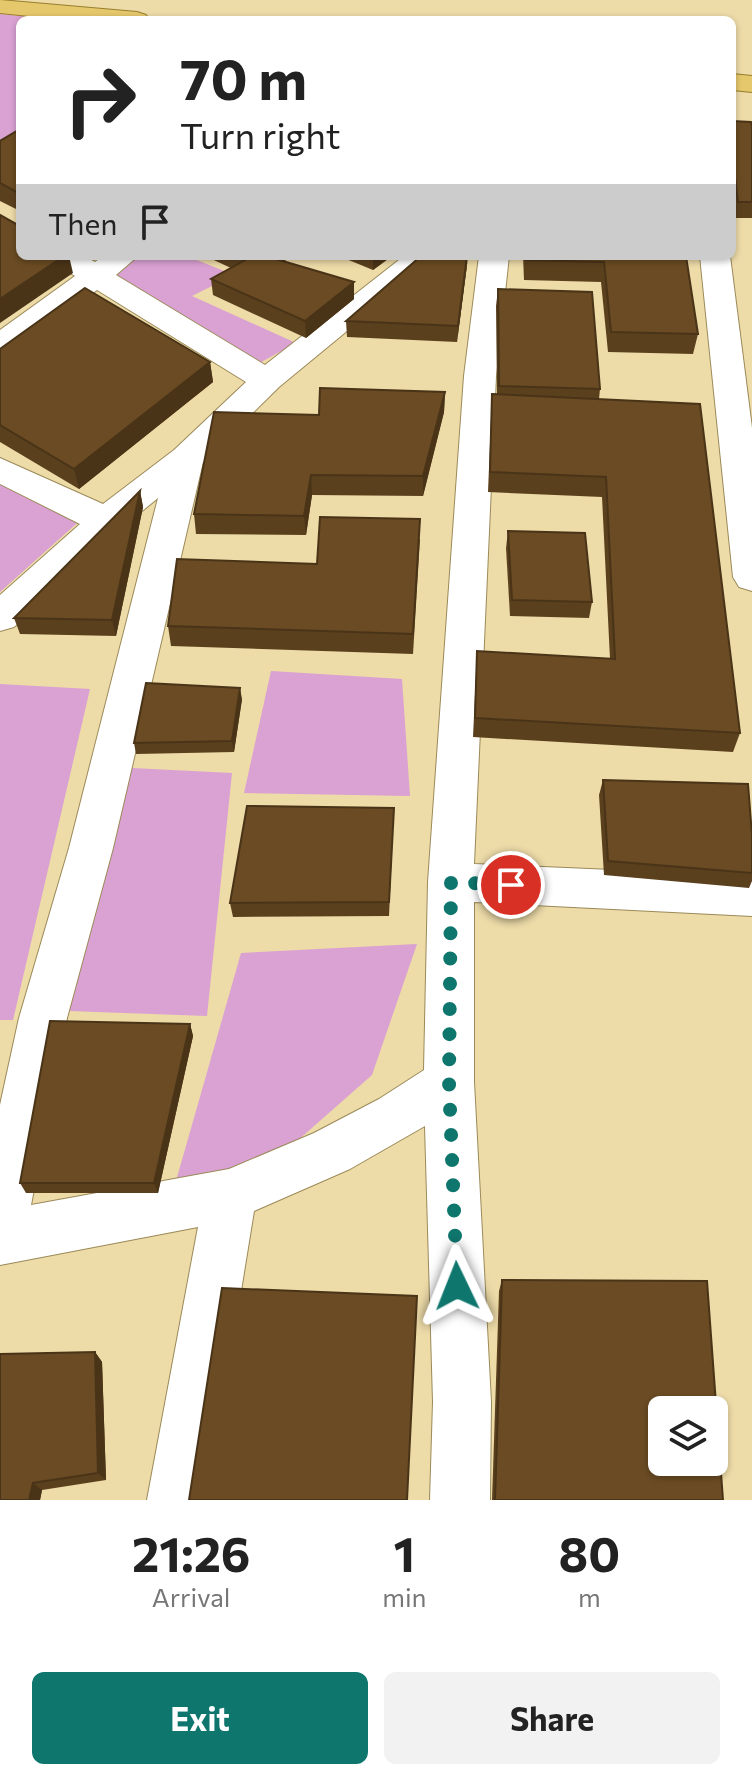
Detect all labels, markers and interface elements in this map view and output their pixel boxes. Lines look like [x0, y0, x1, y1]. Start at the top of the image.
text: 70 m [180, 43, 307, 112]
icon: right [48, 48, 152, 152]
text: Turn right [180, 112, 341, 156]
icon: arrive [133, 200, 177, 244]
text: Then [48, 204, 117, 241]
pin [477, 851, 545, 919]
icon: arrive [489, 863, 533, 907]
position arrow [415, 1244, 499, 1328]
map controls [648, 1396, 728, 1476]
button: layers [648, 1396, 728, 1476]
text: 21:26 [132, 1523, 250, 1582]
text: 1 [394, 1523, 415, 1582]
text: 80 [558, 1523, 620, 1582]
text: Arrival [152, 1581, 230, 1612]
text: min [382, 1581, 427, 1612]
text: m [578, 1581, 601, 1612]
button: Exit [32, 1672, 368, 1764]
button: Share [384, 1672, 720, 1764]

